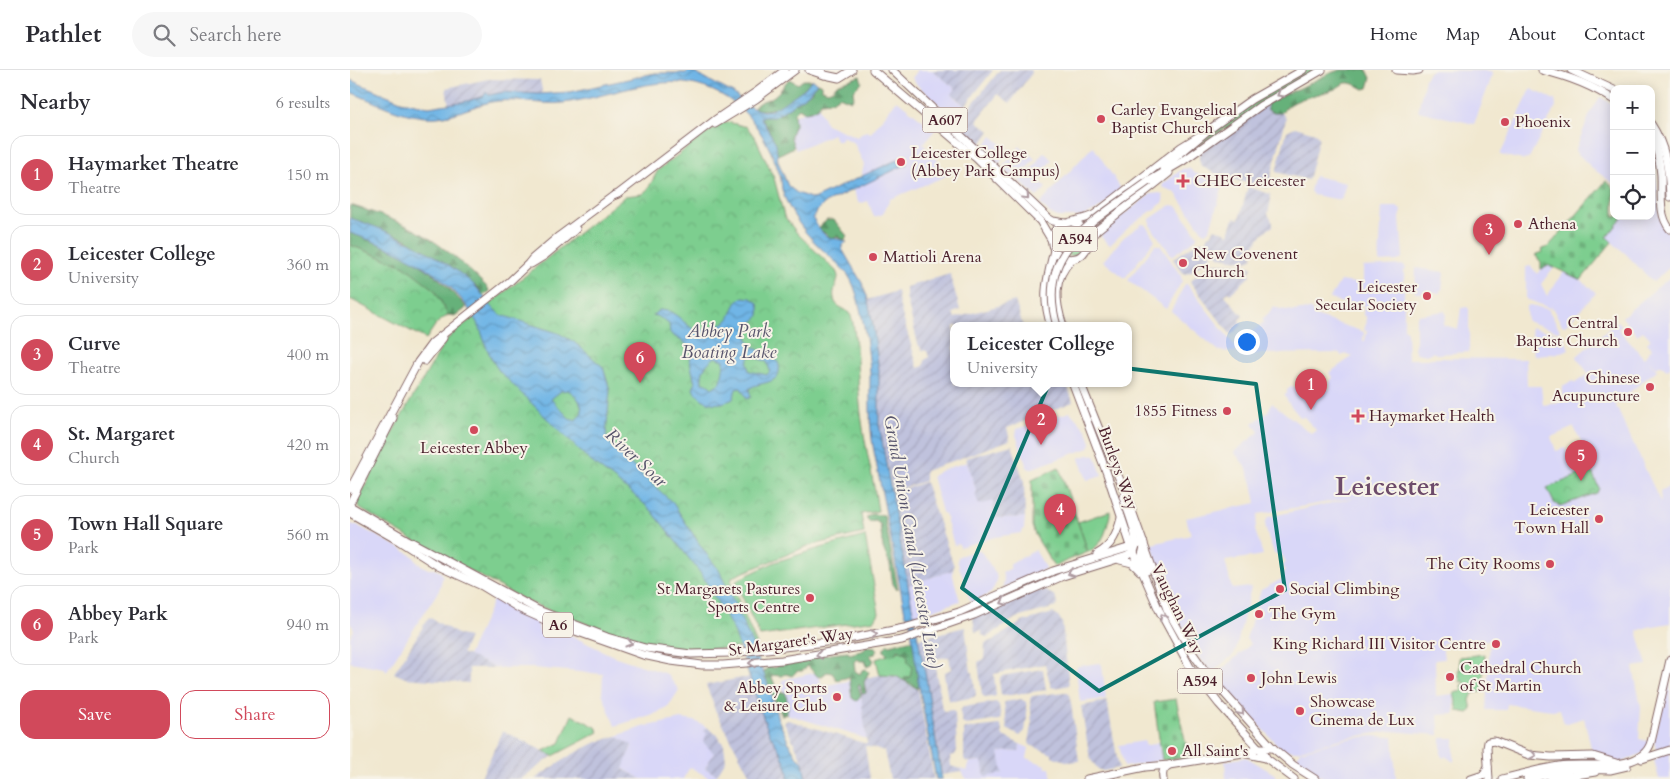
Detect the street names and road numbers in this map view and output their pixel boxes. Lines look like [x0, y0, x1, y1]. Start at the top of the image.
road number: A607 [922, 108, 968, 132]
road number: A594 [1052, 226, 1098, 252]
street label: Burleys Way [1093, 423, 1144, 514]
street label: Vaughan Way [1146, 560, 1209, 659]
road number: A6 [543, 612, 573, 638]
street label: St Margaret's Way [727, 622, 855, 662]
road number: A594 [1178, 668, 1222, 694]

